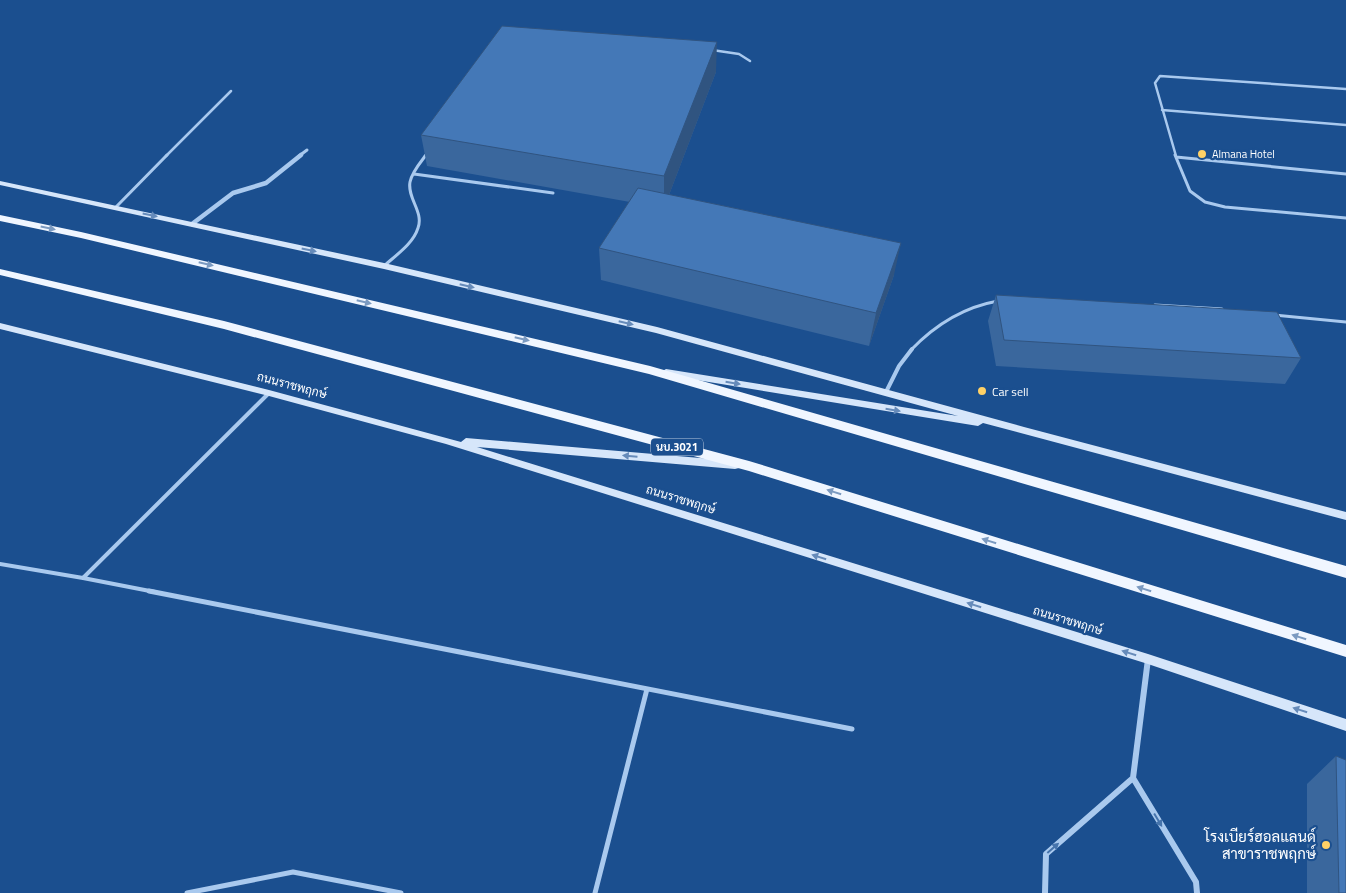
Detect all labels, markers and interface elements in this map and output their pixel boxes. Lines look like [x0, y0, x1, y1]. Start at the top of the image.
place label: Almana Hotel [1212, 146, 1275, 162]
marker: Almana Hotel [1196, 148, 1208, 160]
one-way arrow [143, 211, 158, 219]
one-way arrow [40, 224, 55, 232]
one-way arrow [302, 246, 317, 254]
one-way arrow [199, 260, 214, 268]
one-way arrow [460, 282, 475, 290]
one-way arrow [357, 298, 372, 306]
one-way arrow [618, 319, 633, 327]
one-way arrow [515, 335, 530, 343]
street label: ถนนราชพฤกษ์ [255, 367, 330, 404]
one-way arrow [725, 380, 741, 388]
place label: Car sell [992, 382, 1029, 401]
marker: Car sell [976, 385, 988, 397]
one-way arrow [886, 406, 902, 414]
road number: นบ.3021 [651, 438, 703, 456]
one-way arrow [622, 452, 638, 460]
street label: ถนนราชพฤกษ์ [644, 479, 719, 519]
one-way arrow [826, 488, 841, 496]
one-way arrow [981, 536, 996, 544]
one-way arrow [811, 552, 826, 560]
one-way arrow [1137, 584, 1152, 592]
street label: ถนนราชพฤกษ์ [1031, 600, 1106, 640]
one-way arrow [966, 601, 981, 608]
one-way arrow [1292, 632, 1307, 640]
one-way arrow [1121, 649, 1136, 657]
one-way arrow [1292, 706, 1307, 713]
one-way arrow [1154, 813, 1163, 826]
place label: โรงเบียร์ฮอลแลนด์ สาขาราชพฤกษ์ [1203, 825, 1317, 865]
marker: โรงเบียร์ฮอลแลนด์ สาขาราชพฤกษ์ [1320, 839, 1332, 851]
one-way arrow [1047, 842, 1060, 853]

